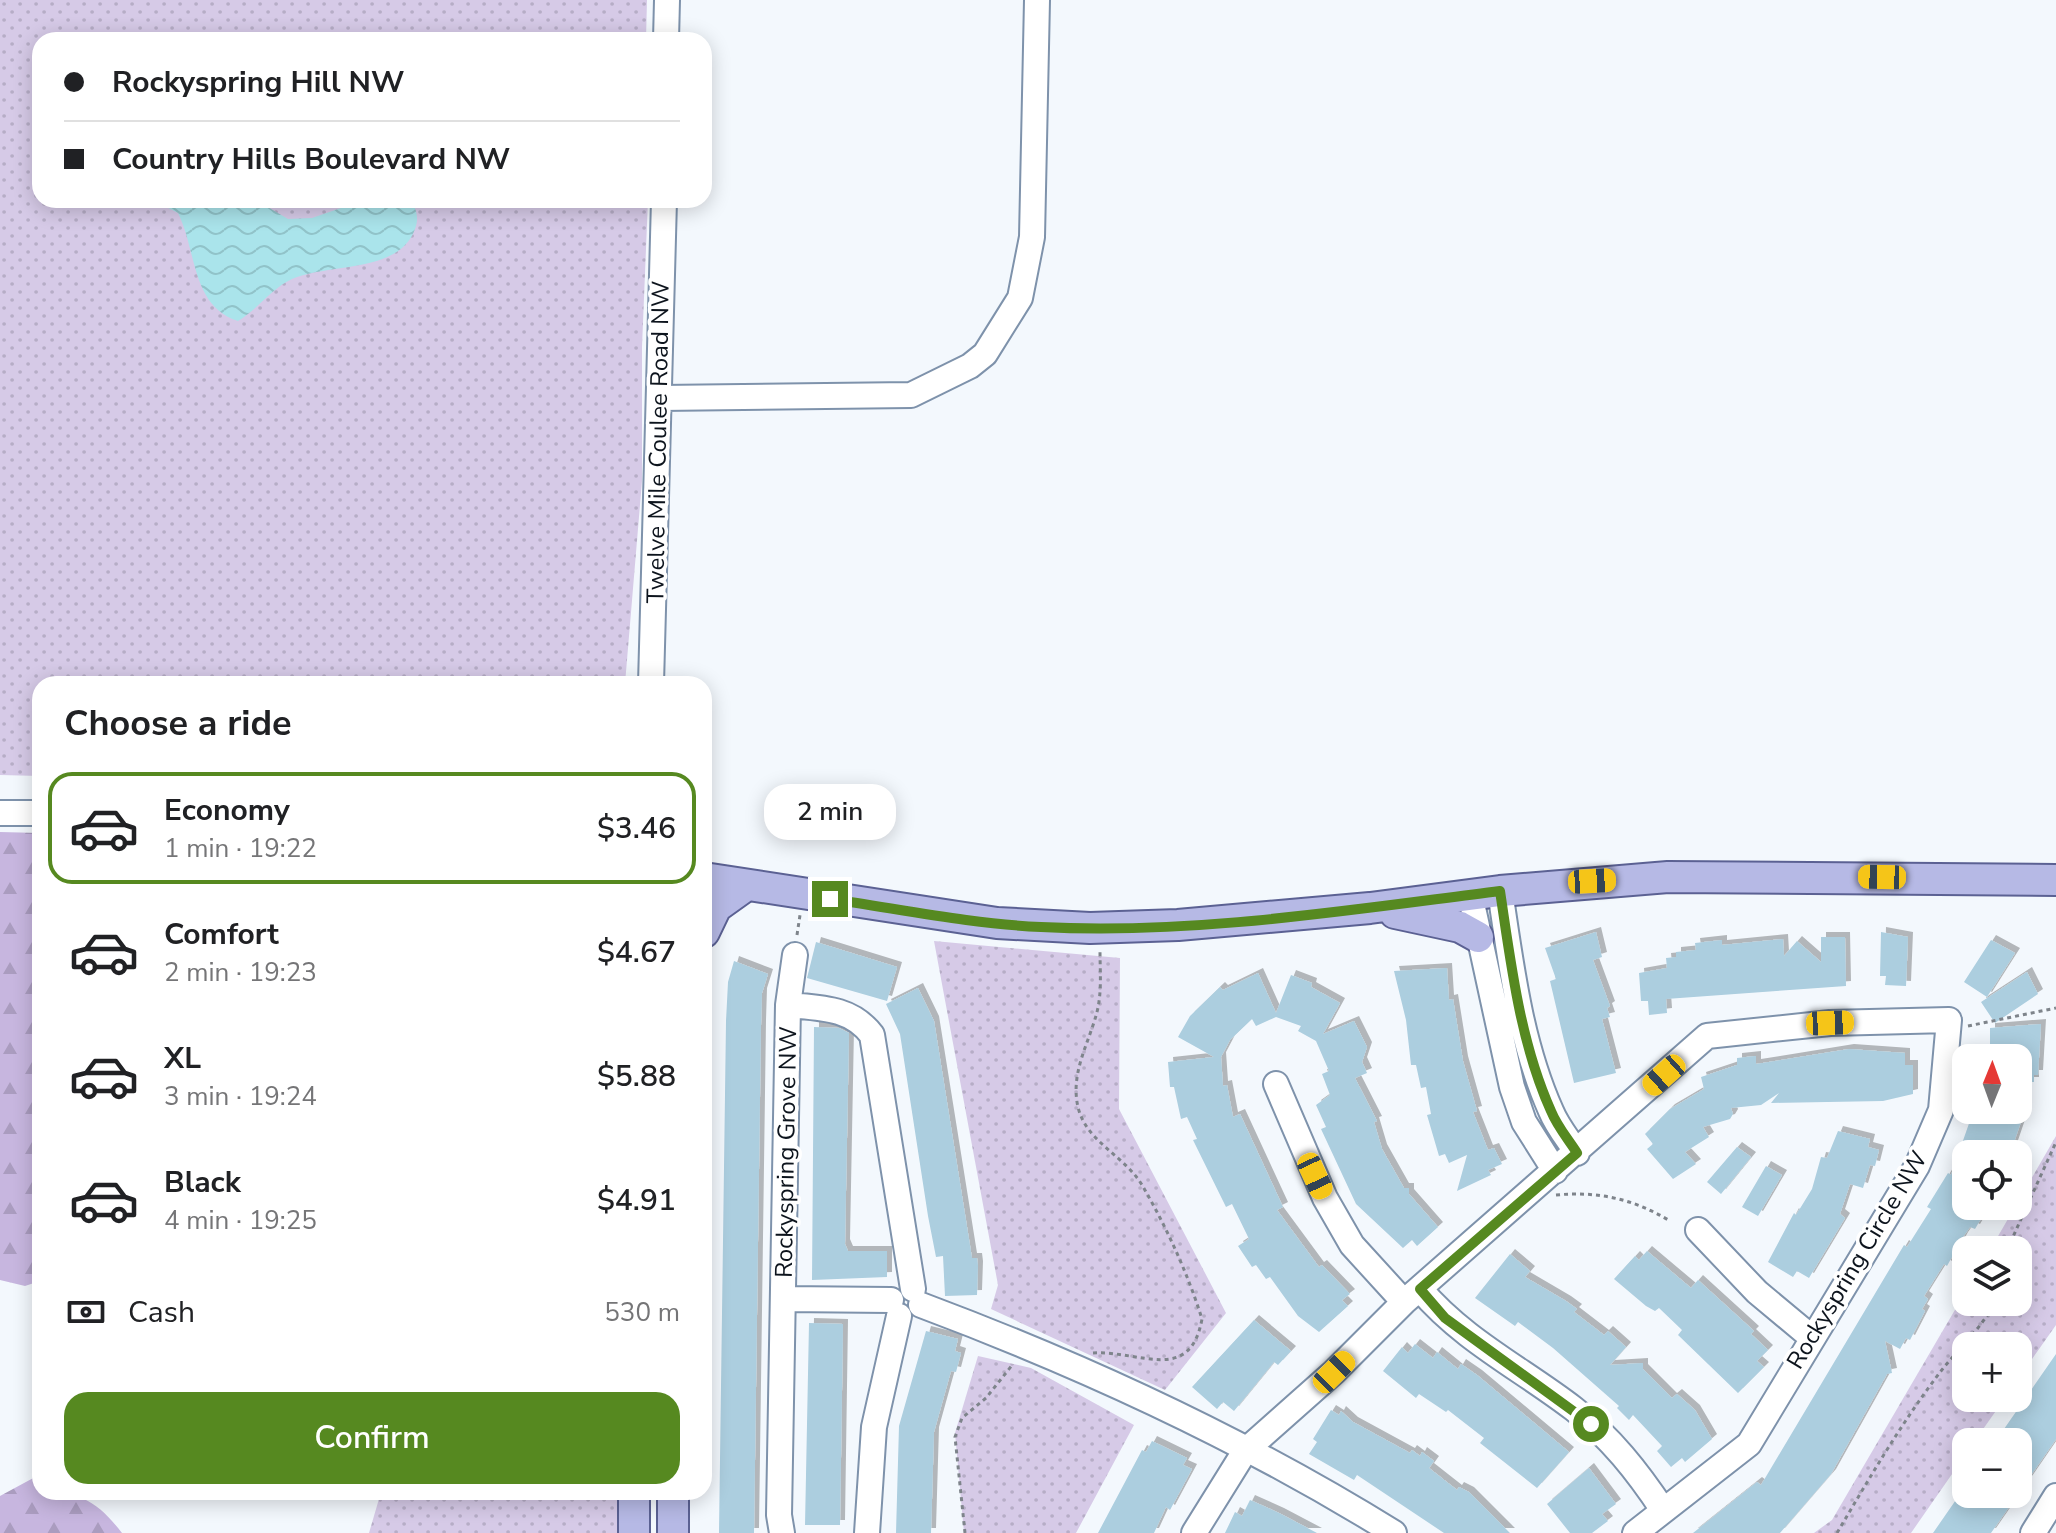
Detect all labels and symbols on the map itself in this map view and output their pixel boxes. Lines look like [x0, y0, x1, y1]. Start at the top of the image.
street label: Twelve Mile Coulee Road NW [639, 280, 677, 604]
callout: 2 min [764, 783, 896, 839]
car [1858, 865, 1906, 889]
car [1567, 868, 1617, 894]
route end [812, 881, 848, 917]
car [1806, 1010, 1854, 1036]
street label: Rockyspring Grove NW [768, 1026, 804, 1278]
north arrow [1952, 1044, 2032, 1124]
car [1638, 1050, 1690, 1100]
street label: Rockyspring Circle NW [1779, 1145, 1935, 1375]
car [1294, 1149, 1336, 1203]
car [1309, 1347, 1359, 1397]
route start [1573, 1406, 1609, 1442]

